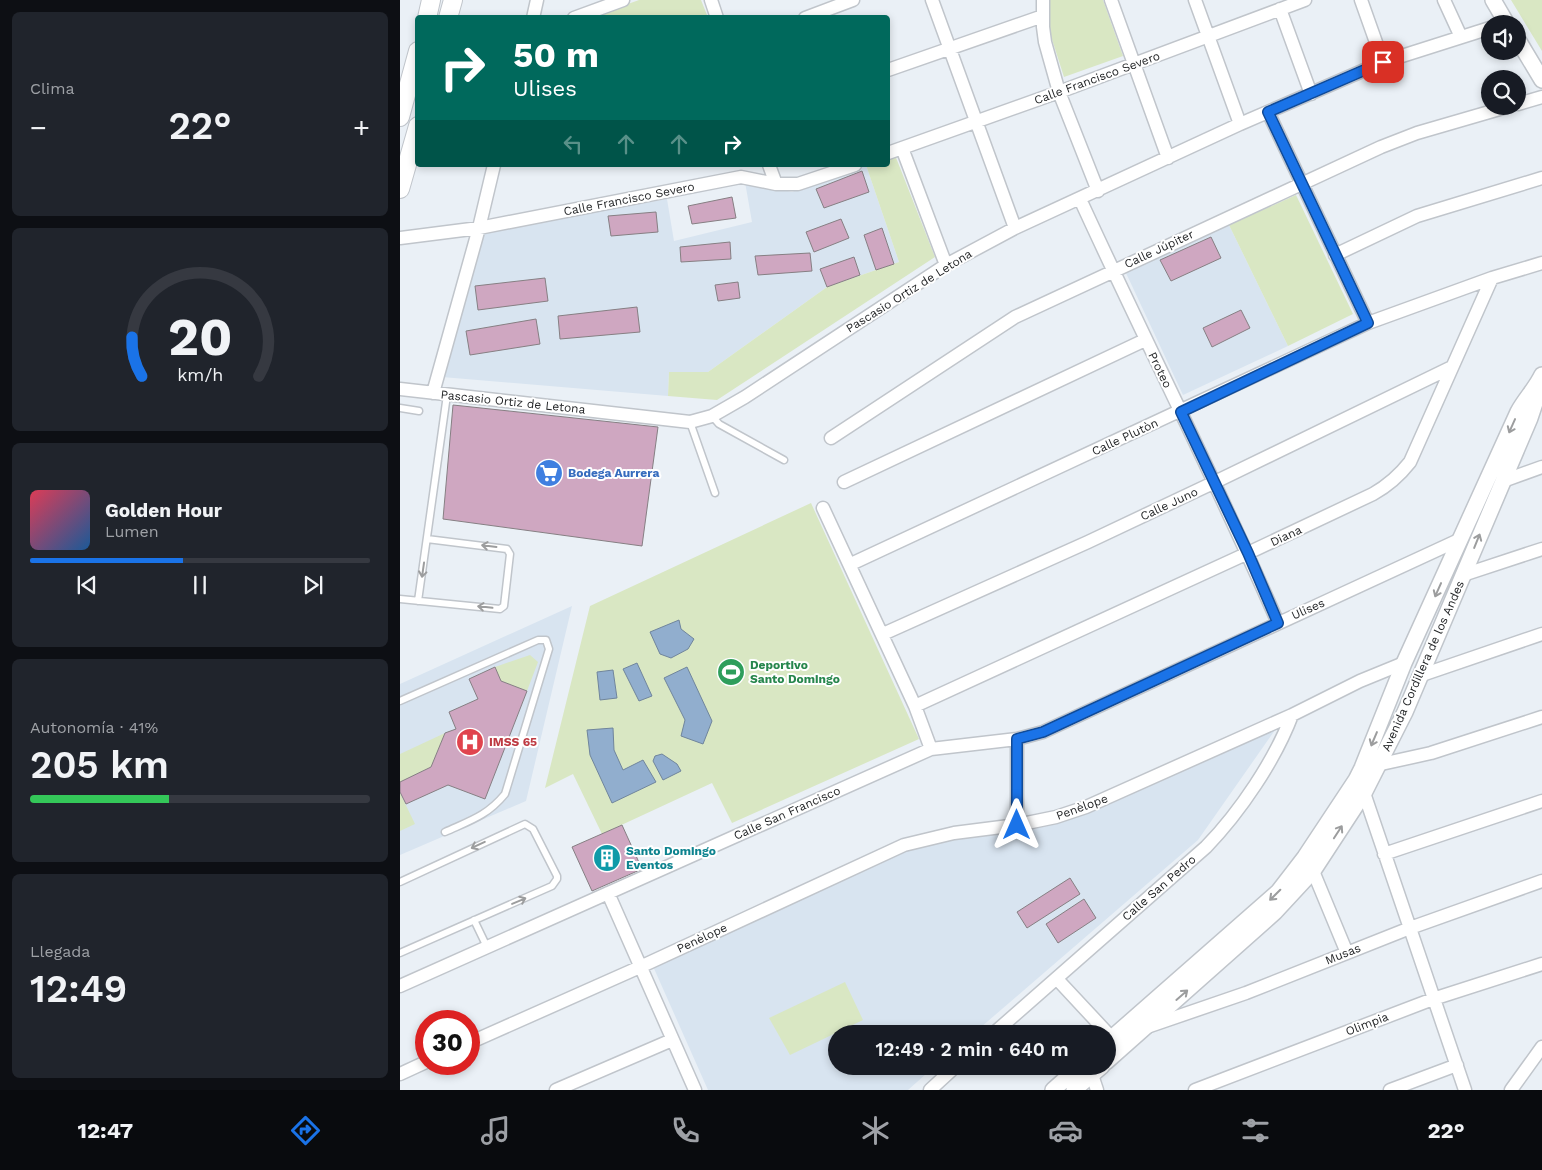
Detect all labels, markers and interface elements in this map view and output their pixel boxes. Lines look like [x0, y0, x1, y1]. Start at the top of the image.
map controls [1481, 15, 1526, 115]
button: sound [1481, 15, 1526, 60]
text: 50 m [513, 34, 599, 76]
icon: right [430, 35, 495, 100]
pin [1362, 41, 1404, 83]
icon: arrive [1369, 48, 1397, 76]
street label: Calle Francisco Severo [1032, 49, 1162, 107]
button: search [1481, 70, 1526, 115]
text: Ulises [513, 76, 577, 101]
text: Clima [30, 79, 74, 98]
text: 22° [168, 104, 232, 148]
text: − [30, 111, 47, 144]
text: + [353, 111, 370, 144]
icon: left [559, 130, 587, 158]
icon: ahead [612, 130, 640, 158]
icon: ahead [665, 130, 693, 158]
icon: right [718, 130, 746, 158]
street label: Calle Francisco Severo [562, 179, 696, 219]
street label: Calle Júpiter [1122, 227, 1196, 271]
street label: Pascasio Ortiz de Letona [844, 246, 975, 336]
text: 20 [168, 307, 232, 368]
street label: Proteo [1145, 350, 1175, 390]
text: km/h [177, 364, 223, 385]
street label: Pascasio Ortiz de Letona [440, 387, 586, 417]
street label: Calle Plutòn [1090, 416, 1160, 458]
one-way arrow [1507, 418, 1517, 433]
supermarket icon: Bodega Aurrera [534, 458, 564, 488]
place label: Bodega Aurrera [568, 466, 659, 480]
street label: Calle Juno [1138, 485, 1200, 523]
text: Golden Hour [105, 499, 222, 522]
text: Lumen [105, 522, 159, 541]
street label: Diana [1268, 523, 1304, 549]
one-way arrow [1472, 534, 1482, 549]
one-way arrow [481, 541, 497, 551]
one-way arrow [418, 561, 428, 577]
icon: previous [73, 571, 101, 599]
icon: pause [186, 571, 214, 599]
icon: next [299, 571, 327, 599]
street label: Avenida Cordillera de los Andes [1379, 578, 1467, 754]
one-way arrow [1432, 582, 1442, 597]
street label: Ulises [1289, 596, 1327, 622]
one-way arrow [477, 602, 493, 612]
sports icon: Deportivo Santo Domingo [716, 657, 746, 687]
place label: Deportivo Santo Domingo [750, 658, 840, 686]
text: Autonomía · 41% [30, 718, 158, 737]
hospital icon: IMSS 65 [455, 727, 485, 757]
one-way arrow [1369, 731, 1378, 746]
place label: IMSS 65 [489, 735, 537, 749]
text: 205 km [30, 743, 169, 787]
street label: Calle San Francisco [732, 783, 842, 843]
street label: Penèlope [1054, 791, 1110, 823]
position arrow [990, 798, 1042, 850]
one-way arrow [1333, 825, 1343, 839]
one-way arrow [471, 841, 486, 850]
building icon: Santo Domingo Eventos [592, 843, 622, 873]
place label: Santo Domingo Eventos [626, 844, 716, 872]
street label: Calle San Pedro [1119, 852, 1199, 924]
one-way arrow [1268, 889, 1281, 901]
one-way arrow [511, 895, 526, 905]
street label: Penèlope [675, 920, 729, 956]
street label: Musas [1323, 941, 1363, 967]
text: Llegada [30, 942, 90, 961]
text: 12:49 [30, 967, 127, 1011]
one-way arrow [1175, 989, 1188, 1000]
street label: Olimpia [1344, 1009, 1391, 1039]
speed limit sign: 30 [415, 1010, 480, 1075]
text: 12:49 · 2 min · 640 m [875, 1038, 1069, 1061]
icon: directions [288, 1113, 323, 1148]
icon: music [478, 1113, 513, 1148]
icon: phone [668, 1113, 703, 1148]
icon: climate [858, 1113, 893, 1148]
icon: car [1048, 1113, 1083, 1148]
icon: filters [1238, 1113, 1273, 1148]
text: 12:47 [77, 1118, 133, 1143]
text: 22° [1427, 1118, 1465, 1143]

